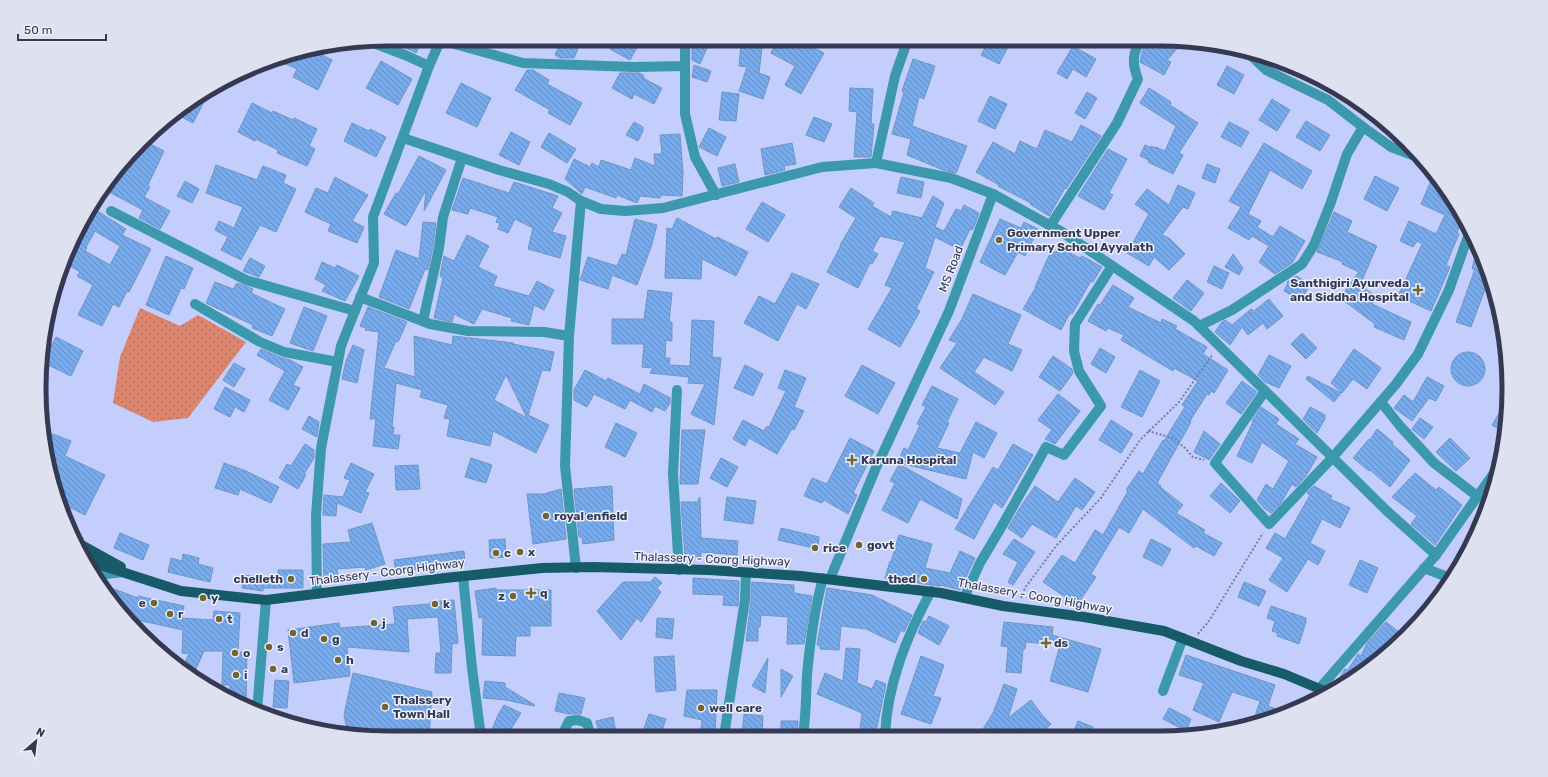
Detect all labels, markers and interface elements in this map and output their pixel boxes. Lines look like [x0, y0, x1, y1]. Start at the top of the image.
scale bar [18, 16, 106, 42]
text: 50 m [24, 23, 52, 37]
place label: Government Upper Primary School Ayyalath [1007, 226, 1153, 254]
marker: Government Upper Primary School Ayyalath [994, 235, 1004, 245]
street label: MS Road [936, 244, 966, 294]
place label: Santhigiri Ayurveda and Siddha Hospital [1290, 276, 1409, 304]
marker: Santhigiri Ayurveda and Siddha Hospital [1412, 284, 1424, 296]
place label: Karuna Hospital [861, 453, 956, 467]
marker: Karuna Hospital [846, 454, 858, 466]
place label: royal enfield [554, 509, 627, 523]
marker: royal enfield [541, 511, 551, 521]
place label: govt [867, 538, 895, 552]
marker: govt [854, 540, 864, 550]
place label: rice [823, 541, 846, 555]
marker: rice [810, 543, 820, 553]
place label: x [528, 545, 535, 559]
place label: c [504, 546, 511, 560]
marker: x [515, 547, 525, 557]
marker: c [491, 548, 501, 558]
street label: Thalassery - Coorg Highway [634, 549, 791, 569]
street label: Thalassery - Coorg Highway [309, 555, 466, 588]
place label: chelleth [234, 572, 283, 586]
place label: thed [888, 572, 916, 586]
marker: chelleth [286, 574, 296, 584]
marker: thed [919, 574, 929, 584]
street label: Thalassery - Coorg Highway [957, 576, 1114, 617]
place label: q [540, 586, 548, 600]
marker: q [525, 587, 537, 599]
place label: z [498, 589, 505, 603]
place label: y [211, 591, 218, 605]
marker: z [508, 591, 518, 601]
marker: y [198, 593, 208, 603]
place label: e [139, 596, 146, 610]
place label: k [443, 597, 450, 611]
marker: e [149, 598, 159, 608]
marker: k [430, 599, 440, 609]
place label: r [178, 607, 184, 621]
marker: r [165, 609, 175, 619]
place label: t [227, 612, 233, 626]
marker: t [214, 614, 224, 624]
place label: j [381, 616, 386, 630]
marker: j [369, 618, 379, 628]
place label: d [301, 626, 309, 640]
marker: d [288, 628, 298, 638]
place label: g [332, 632, 340, 646]
marker: g [319, 634, 329, 644]
place label: ds [1054, 636, 1069, 650]
marker: ds [1041, 638, 1051, 648]
place label: s [277, 640, 284, 654]
marker: s [264, 642, 274, 652]
place label: o [243, 646, 250, 660]
marker: o [230, 648, 240, 658]
place label: h [346, 653, 354, 667]
marker: h [333, 655, 343, 665]
place label: a [281, 662, 288, 676]
marker: a [268, 664, 278, 674]
place label: i [244, 668, 247, 682]
marker: i [231, 670, 241, 680]
place label: Thalssery Town Hall [393, 693, 452, 721]
place label: well care [709, 701, 762, 715]
marker: Thalssery Town Hall [380, 702, 390, 712]
marker: well care [696, 703, 706, 713]
north arrow [16, 721, 56, 761]
text: N [34, 725, 47, 740]

